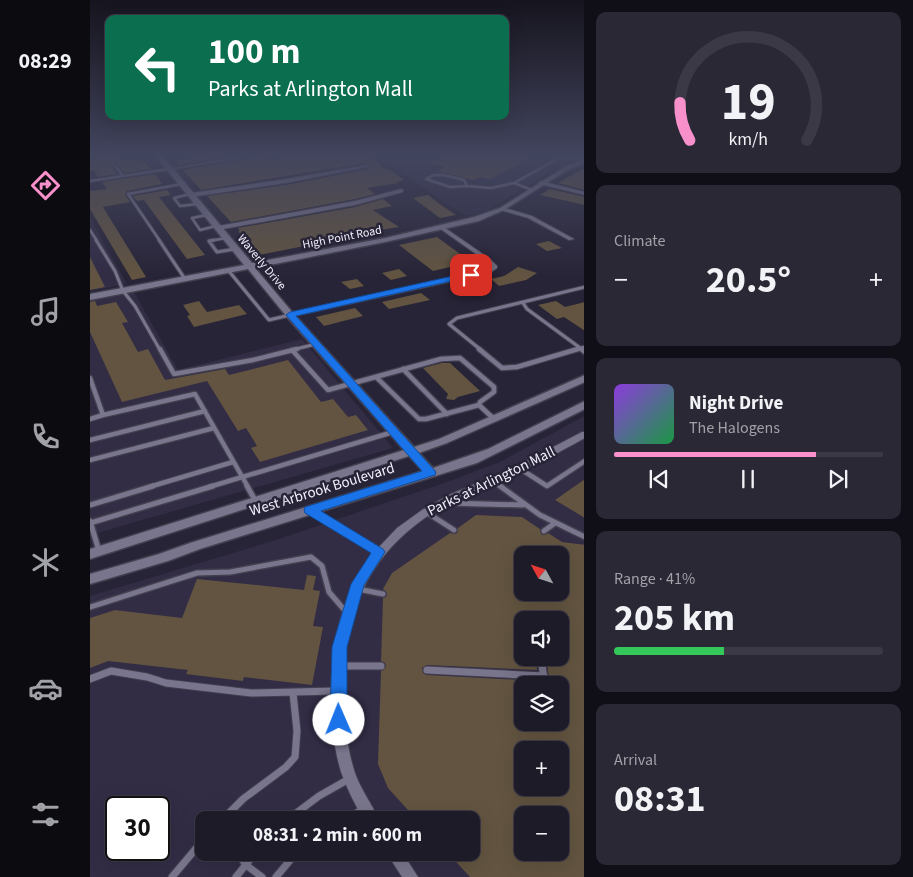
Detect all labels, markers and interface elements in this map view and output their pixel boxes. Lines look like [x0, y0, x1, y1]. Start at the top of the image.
text: 100 m [208, 27, 300, 77]
icon: left [125, 35, 190, 100]
text: 08:29 [18, 45, 72, 77]
text: 19 [721, 66, 776, 140]
text: Parks at Arlington Mall [208, 73, 413, 105]
text: km/h [729, 127, 768, 152]
icon: directions [28, 168, 63, 203]
street label: High Point Road [301, 221, 383, 254]
text: Climate [614, 230, 665, 252]
street label: Waverly Drive [233, 231, 290, 294]
text: 20.5° [706, 253, 791, 307]
pin [450, 254, 492, 296]
text: − [614, 260, 628, 300]
text: + [869, 260, 883, 300]
icon: arrive [457, 261, 485, 289]
icon: music [28, 294, 63, 329]
text: Night Drive [689, 390, 783, 417]
text: The Halogens [689, 417, 780, 439]
icon: phone [28, 419, 63, 454]
street label: Parks at Arlington Mall [424, 441, 559, 522]
street label: West Arbrook Boulevard [247, 457, 397, 522]
icon: previous [645, 465, 673, 493]
icon: pause [734, 465, 762, 493]
icon: next [824, 465, 852, 493]
icon: climate [28, 545, 63, 580]
north arrow [514, 546, 569, 601]
map controls [514, 546, 569, 861]
text: Range · 41% [614, 568, 695, 590]
text: 205 km [614, 591, 735, 645]
button: sound [514, 611, 569, 666]
icon: car [28, 671, 63, 706]
button: layers [514, 676, 569, 731]
position arrow [312, 693, 364, 745]
button: + [514, 741, 569, 796]
text: Arrival [614, 749, 657, 771]
text: 08:31 [614, 772, 706, 826]
speed limit sign: 30 [105, 796, 170, 861]
icon: filters [28, 797, 63, 832]
button: − [514, 806, 569, 861]
text: 08:31 · 2 min · 600 m [253, 822, 422, 849]

